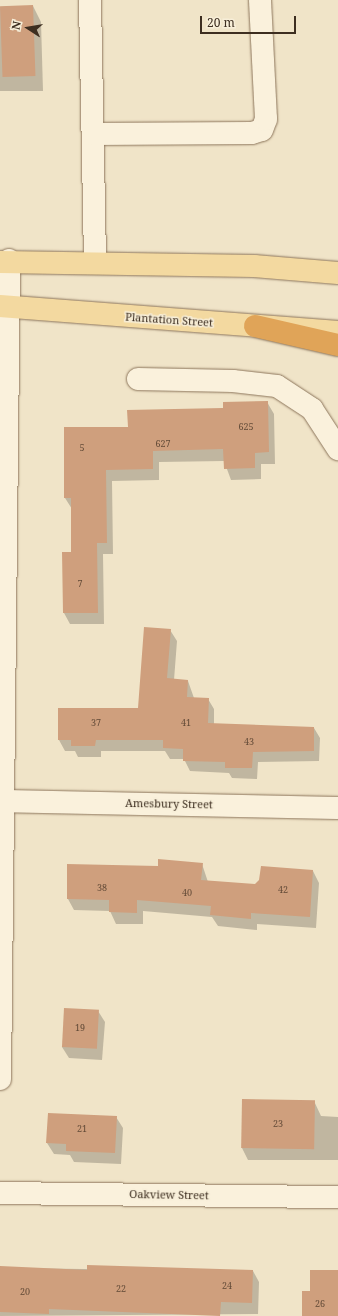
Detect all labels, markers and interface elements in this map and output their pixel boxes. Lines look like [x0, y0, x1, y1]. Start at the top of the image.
north arrow [8, 8, 48, 48]
scale bar [202, 8, 298, 34]
text: 20 m [207, 14, 235, 31]
text: N [8, 20, 24, 31]
street label: Plantation Street [125, 310, 213, 330]
house number: 625 [238, 422, 254, 432]
house number: 627 [155, 439, 171, 449]
house number: 5 [79, 443, 85, 453]
house number: 7 [77, 579, 83, 589]
house number: 37 [91, 718, 101, 728]
house number: 41 [181, 718, 191, 728]
house number: 43 [244, 737, 254, 747]
street label: Amesbury Street [125, 797, 213, 811]
house number: 38 [97, 883, 107, 893]
house number: 42 [278, 885, 288, 895]
house number: 40 [182, 888, 192, 898]
house number: 19 [75, 1023, 85, 1033]
house number: 23 [273, 1119, 283, 1129]
house number: 21 [77, 1124, 87, 1134]
street label: Oakview Street [129, 1188, 209, 1202]
house number: 24 [222, 1281, 232, 1291]
house number: 22 [116, 1284, 126, 1294]
house number: 20 [20, 1287, 30, 1297]
house number: 26 [315, 1299, 325, 1309]

